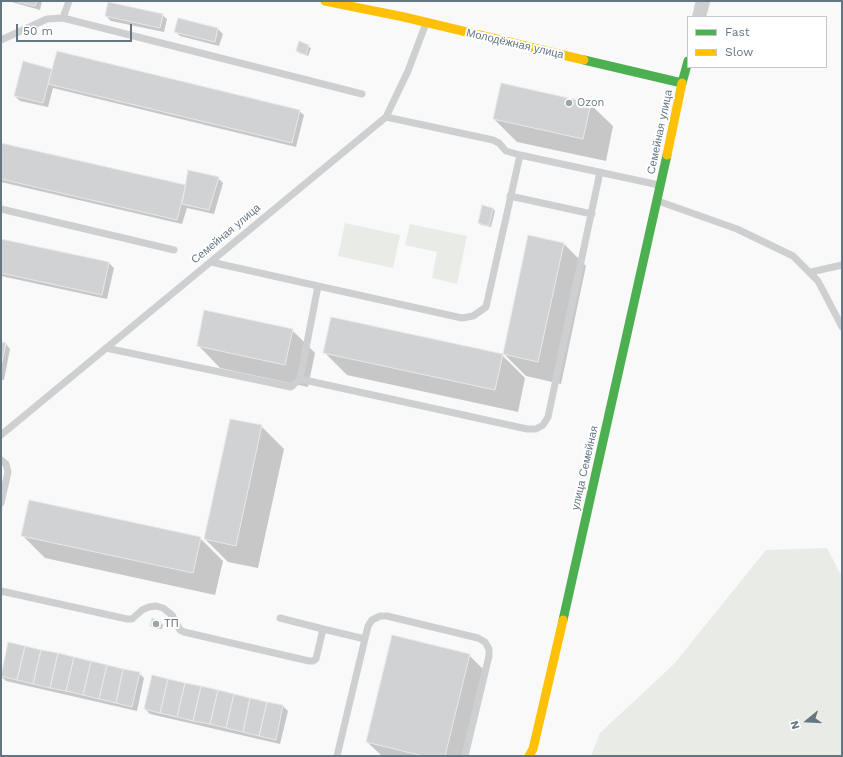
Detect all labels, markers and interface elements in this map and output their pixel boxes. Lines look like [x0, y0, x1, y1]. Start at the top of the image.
scale bar [18, 16, 134, 42]
legend [687, 16, 827, 68]
text: 50 m [23, 24, 53, 38]
text: Fast [725, 25, 750, 39]
street label: Молодёжная улица [465, 26, 565, 62]
text: Slow [725, 45, 753, 59]
street label: Семейная улица [645, 89, 675, 175]
place label: Ozon [577, 96, 604, 110]
marker: Ozon [564, 98, 574, 108]
street label: Семейная улица [189, 201, 263, 267]
street label: улица Семейная [569, 425, 601, 511]
place label: ТП [164, 617, 179, 631]
marker: ТП [151, 619, 161, 629]
north arrow [787, 701, 827, 741]
text: N [788, 719, 803, 731]

